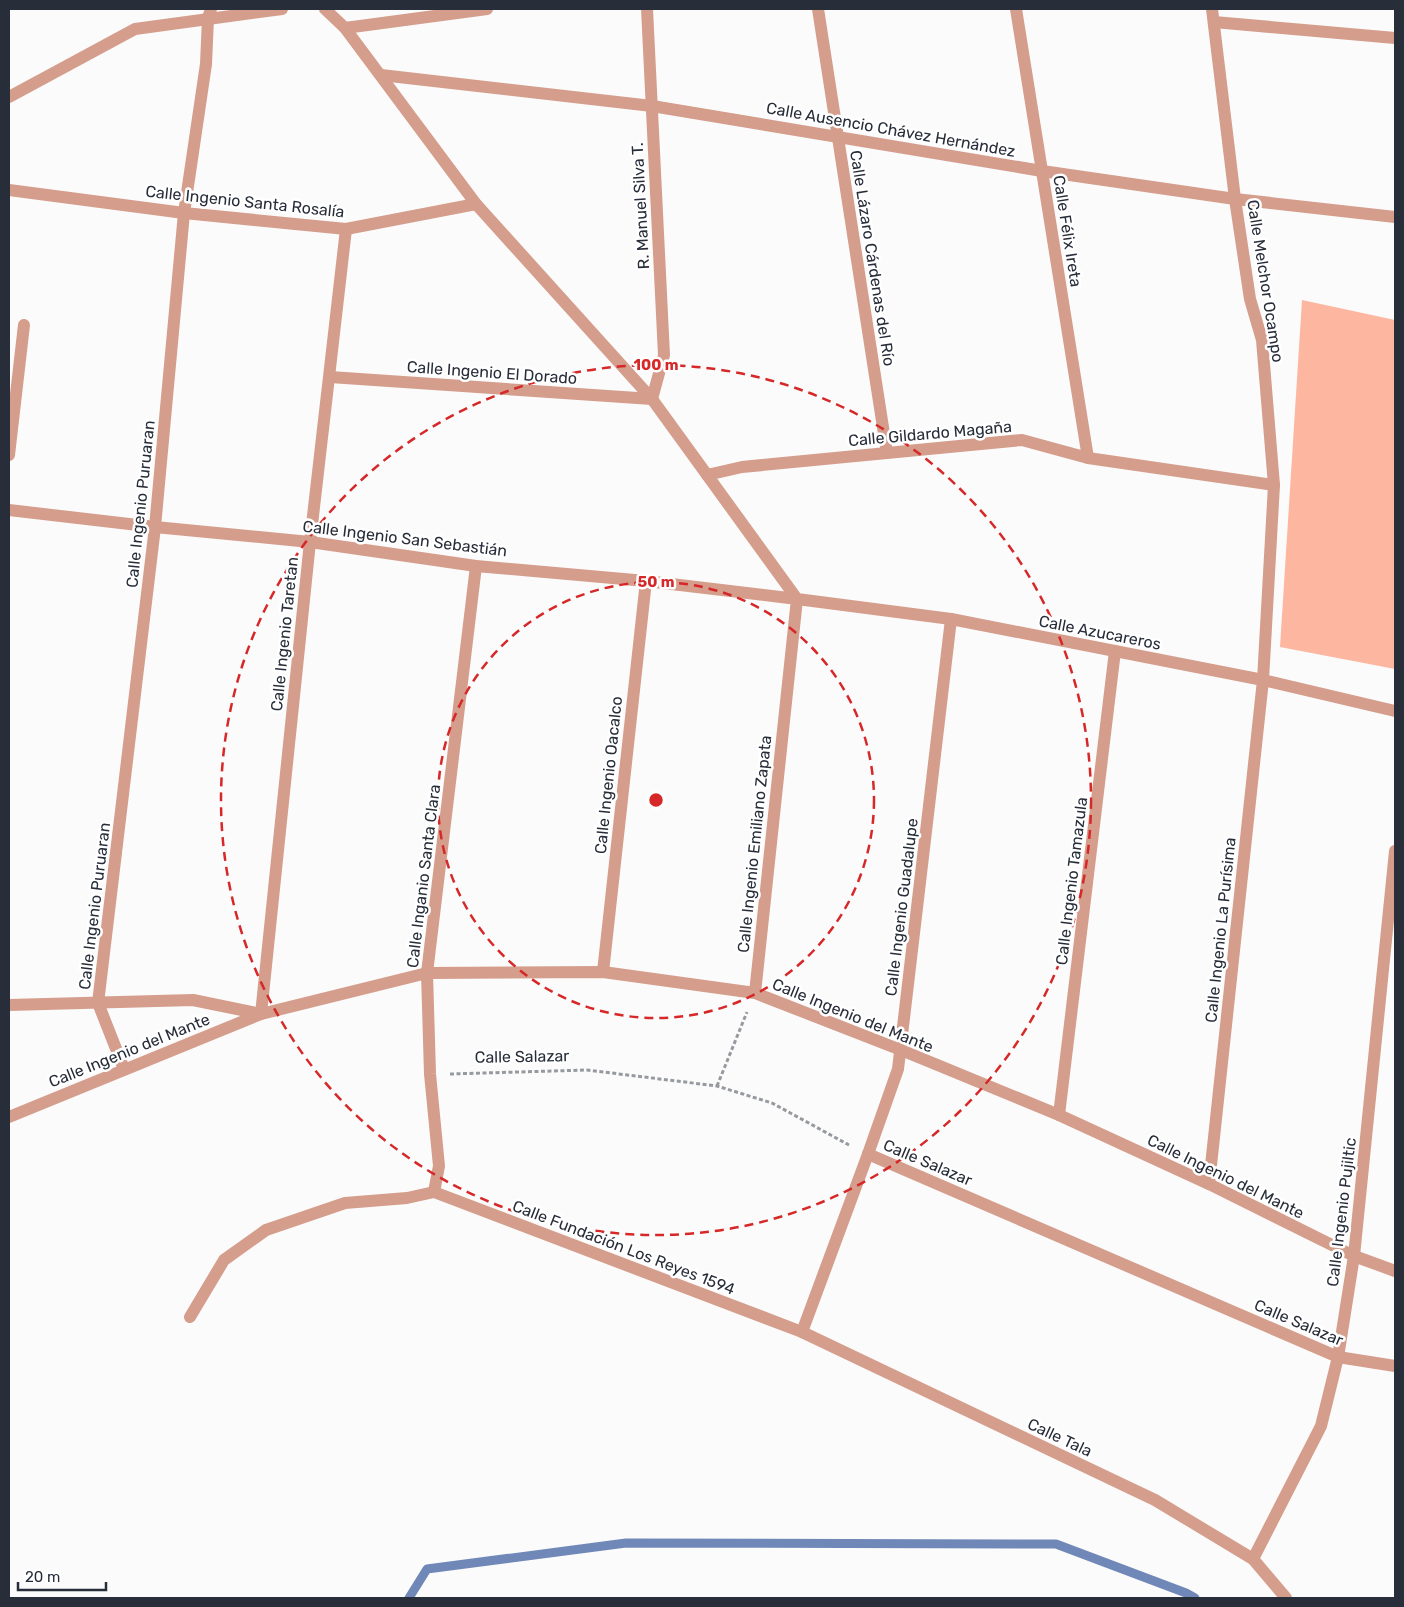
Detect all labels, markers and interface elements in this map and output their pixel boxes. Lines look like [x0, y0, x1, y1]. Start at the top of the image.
street label: Calle Ausencio Chávez Hernández [765, 98, 1017, 161]
street label: R. Manuel Silva T. [628, 142, 653, 270]
street label: Calle Lázaro Cárdenas del Río [846, 149, 899, 367]
street label: Calle Félix Ireta [1049, 174, 1086, 288]
street label: Calle Ingenio Santa Rosalía [145, 182, 345, 221]
street label: Calle Melchor Ocampo [1243, 198, 1288, 364]
text: 100 m [634, 356, 678, 374]
street label: Calle Ingenio El Dorado [406, 357, 578, 388]
street label: Calle Gildardo Magaña [847, 417, 1013, 450]
street label: Calle Ingenio Puruaran [122, 419, 159, 589]
street label: Calle Ingenio San Sebastián [302, 517, 508, 560]
street label: Calle Ingenio Taretan [267, 556, 302, 712]
text: 50 m [638, 573, 674, 591]
street label: Calle Azucareros [1037, 611, 1163, 654]
street label: Calle Ingenio Oacalco [591, 695, 626, 855]
street label: Calle Ingenio Emiliano Zapata [734, 734, 775, 954]
street label: Calle Inganio Santa Clara [403, 783, 444, 969]
centre of rings [647, 791, 665, 809]
street label: Calle Ingenio Tamazula [1052, 796, 1091, 966]
street label: Calle Ingenio Guadalupe [881, 817, 922, 997]
street label: Calle Ingenio Puruaran [75, 821, 114, 991]
street label: Calle Ingenio La Purísima [1201, 837, 1240, 1024]
street label: Calle Ingenio del Mante [770, 974, 936, 1057]
street label: Calle Ingenio del Mante [46, 1009, 213, 1091]
street label: Calle Salazar [474, 1046, 570, 1067]
street label: Calle Ingenio del Mante [1144, 1130, 1307, 1223]
street label: Calle Salazar [880, 1135, 975, 1190]
street label: Calle Ingenio Pujiltic [1323, 1136, 1360, 1288]
street label: Calle Fundación Los Reyes 1594 [510, 1196, 738, 1299]
street label: Calle Salazar [1251, 1295, 1346, 1350]
street label: Calle Tala [1024, 1414, 1095, 1461]
scale bar [18, 1560, 105, 1592]
text: 20 m [25, 1568, 60, 1586]

